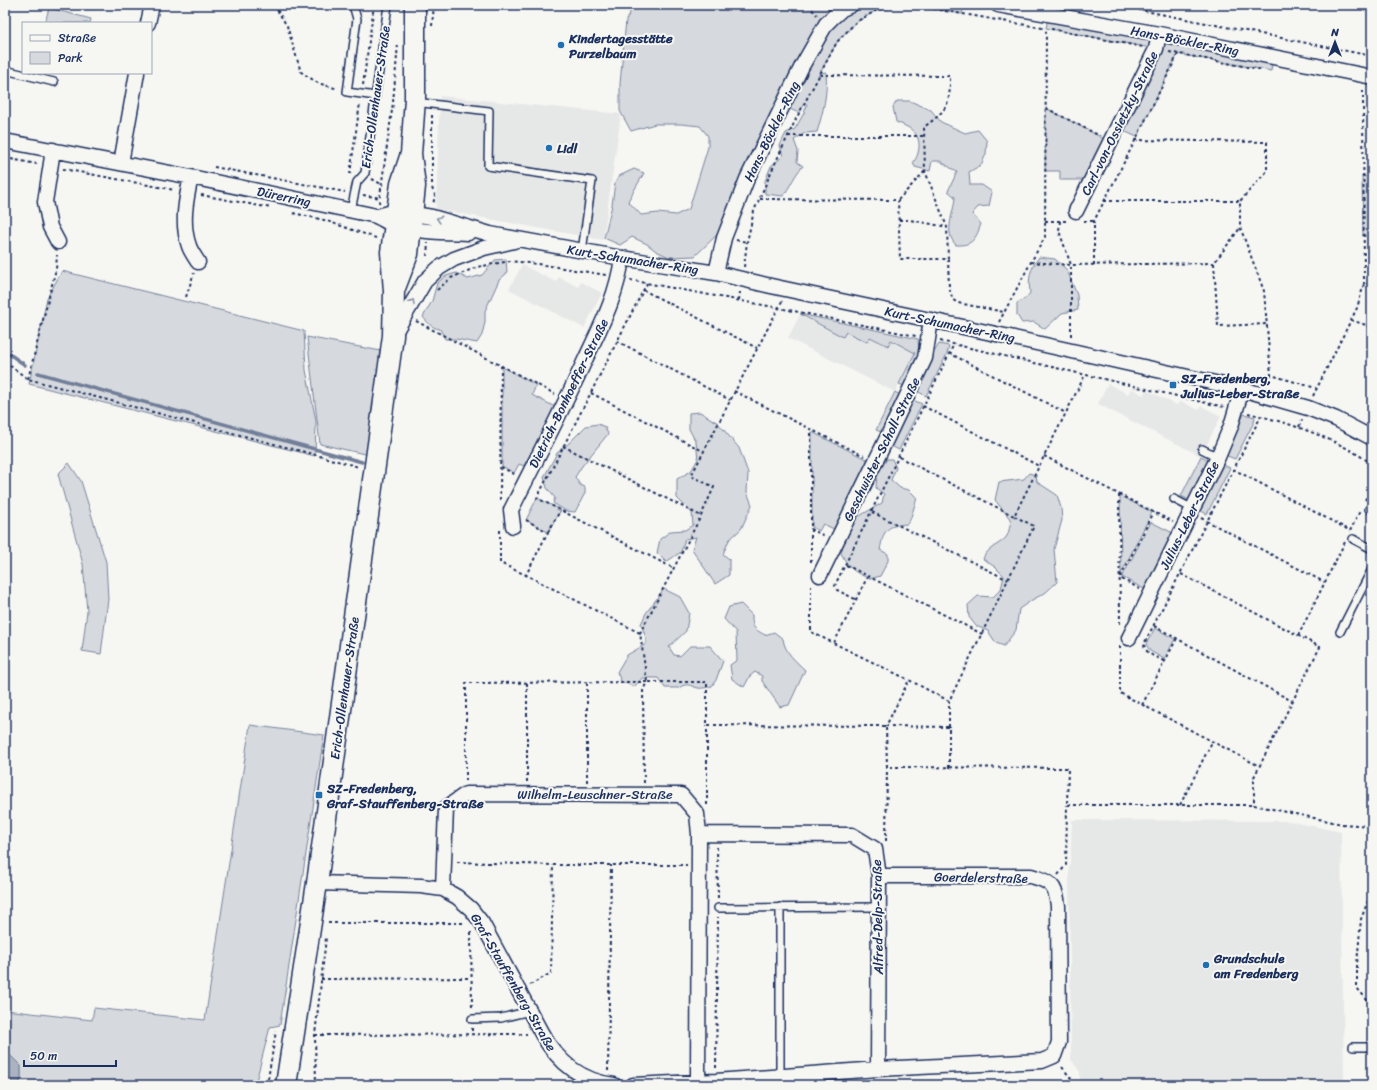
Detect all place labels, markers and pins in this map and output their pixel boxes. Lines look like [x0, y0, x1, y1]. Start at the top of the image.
place label: Kindertagesstätte Purzelbaum [568, 27, 673, 65]
marker: Kindertagesstätte Purzelbaum [556, 40, 566, 50]
place label: Lidl [557, 137, 578, 160]
marker: Lidl [544, 143, 554, 153]
place label: SZ-Fredenberg, Julius-Leber-Straße [1180, 367, 1300, 405]
marker: SZ-Fredenberg, Julius-Leber-Straße [1168, 380, 1178, 390]
place label: SZ-Fredenberg, Graf-Stauffenberg-Straße [326, 777, 484, 815]
marker: SZ-Fredenberg, Graf-Stauffenberg-Straße [314, 790, 324, 800]
place label: Grundschule am Fredenberg [1213, 947, 1299, 985]
marker: Grundschule am Fredenberg [1201, 960, 1211, 970]

